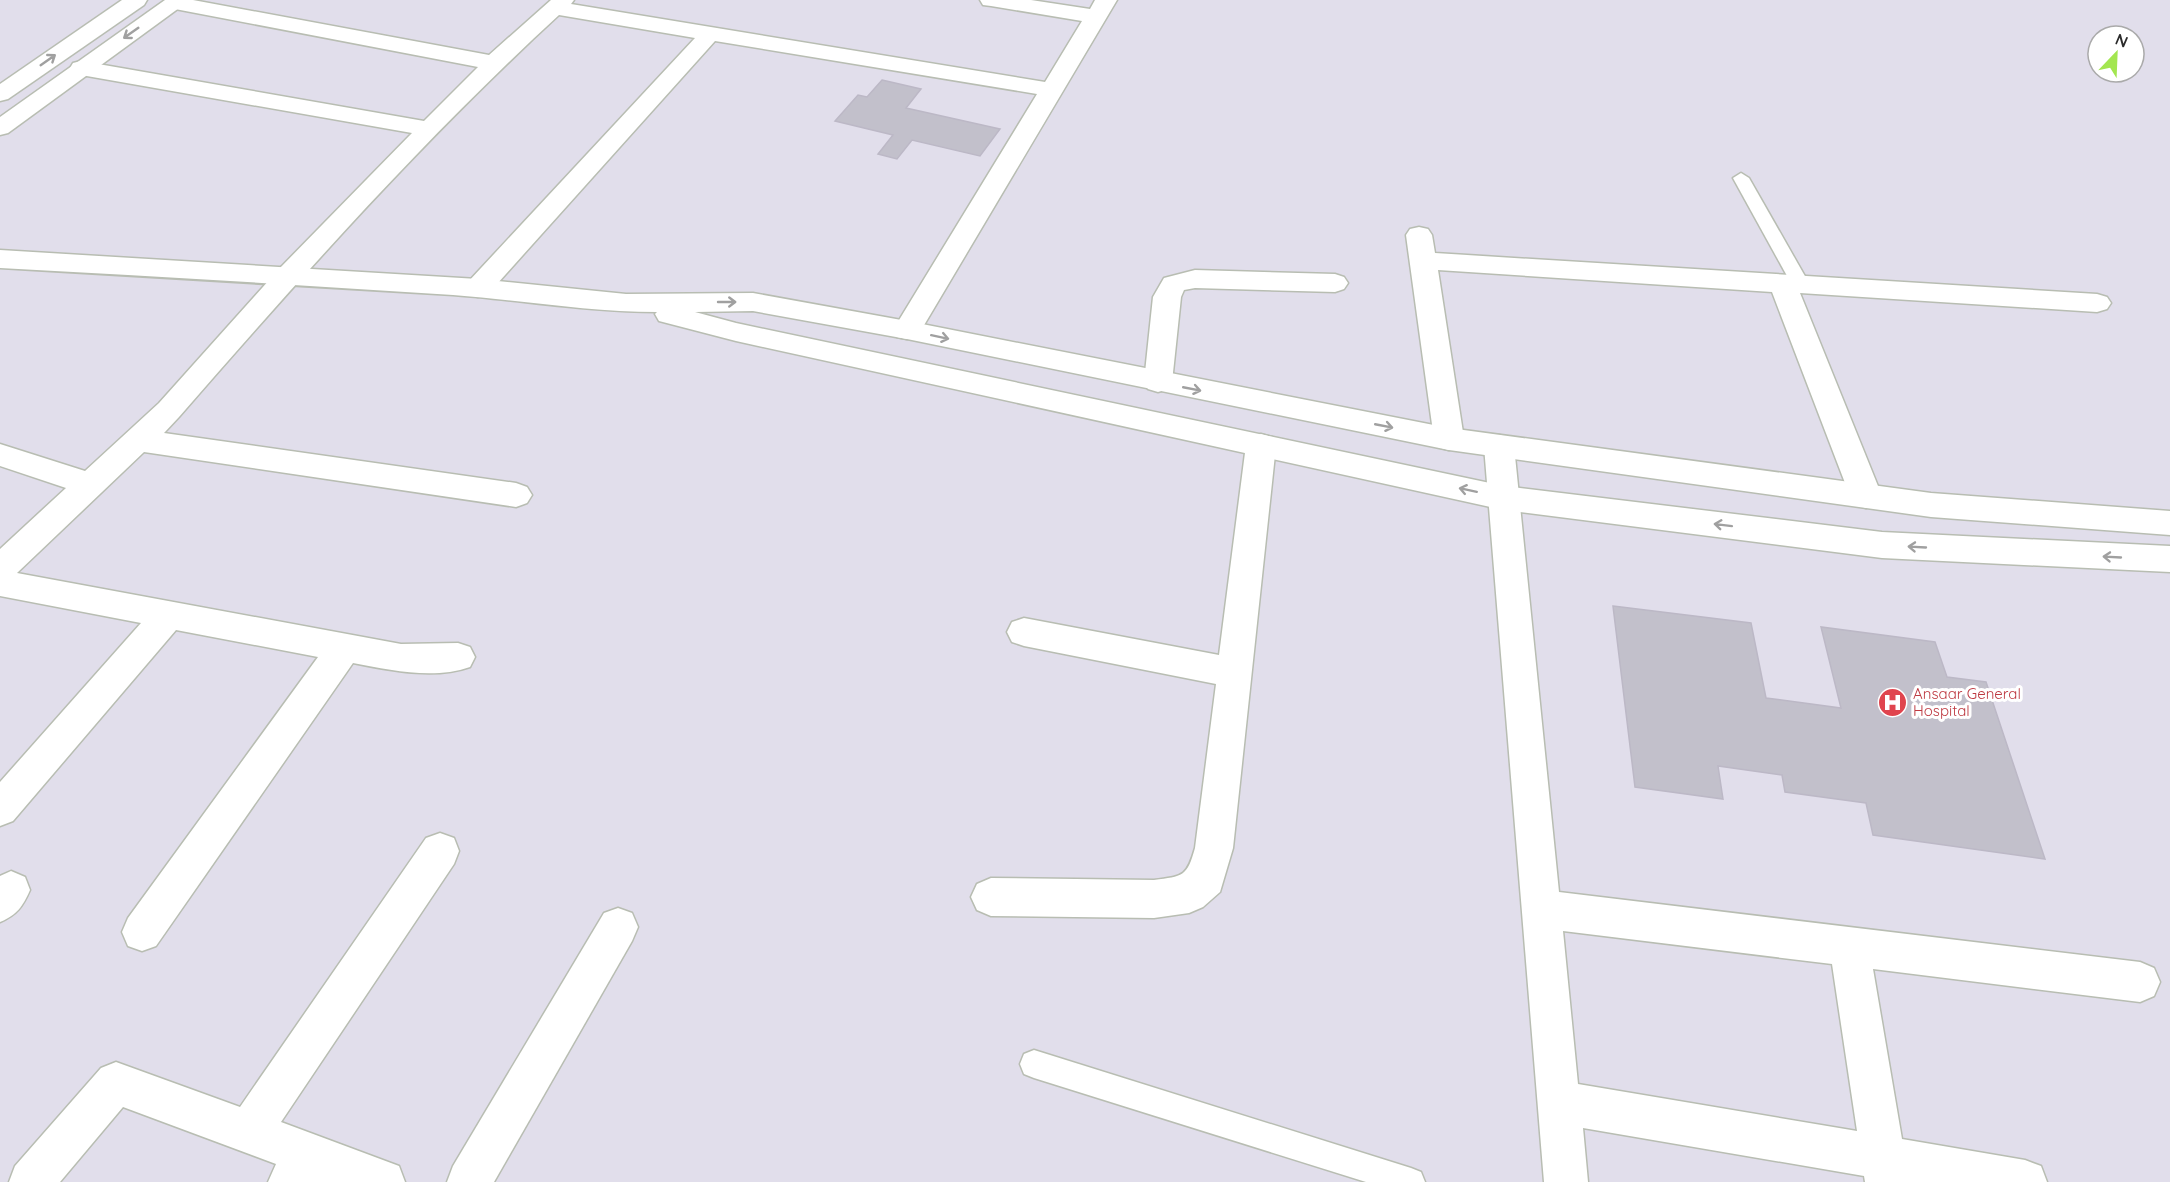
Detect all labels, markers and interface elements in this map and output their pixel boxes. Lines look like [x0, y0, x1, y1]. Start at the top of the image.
north arrow [2086, 24, 2146, 84]
one-way arrow [123, 27, 139, 39]
text: N [2113, 29, 2131, 52]
one-way arrow [39, 54, 56, 66]
one-way arrow [716, 296, 736, 308]
one-way arrow [929, 332, 949, 343]
one-way arrow [1182, 384, 1202, 395]
one-way arrow [1373, 421, 1393, 432]
one-way arrow [1458, 484, 1478, 495]
one-way arrow [1714, 519, 1734, 530]
one-way arrow [1907, 541, 1927, 552]
one-way arrow [2102, 551, 2122, 562]
place label: Ansaar General Hospital [1913, 684, 2021, 720]
hospital icon: Ansaar General Hospital [1876, 687, 1908, 719]

